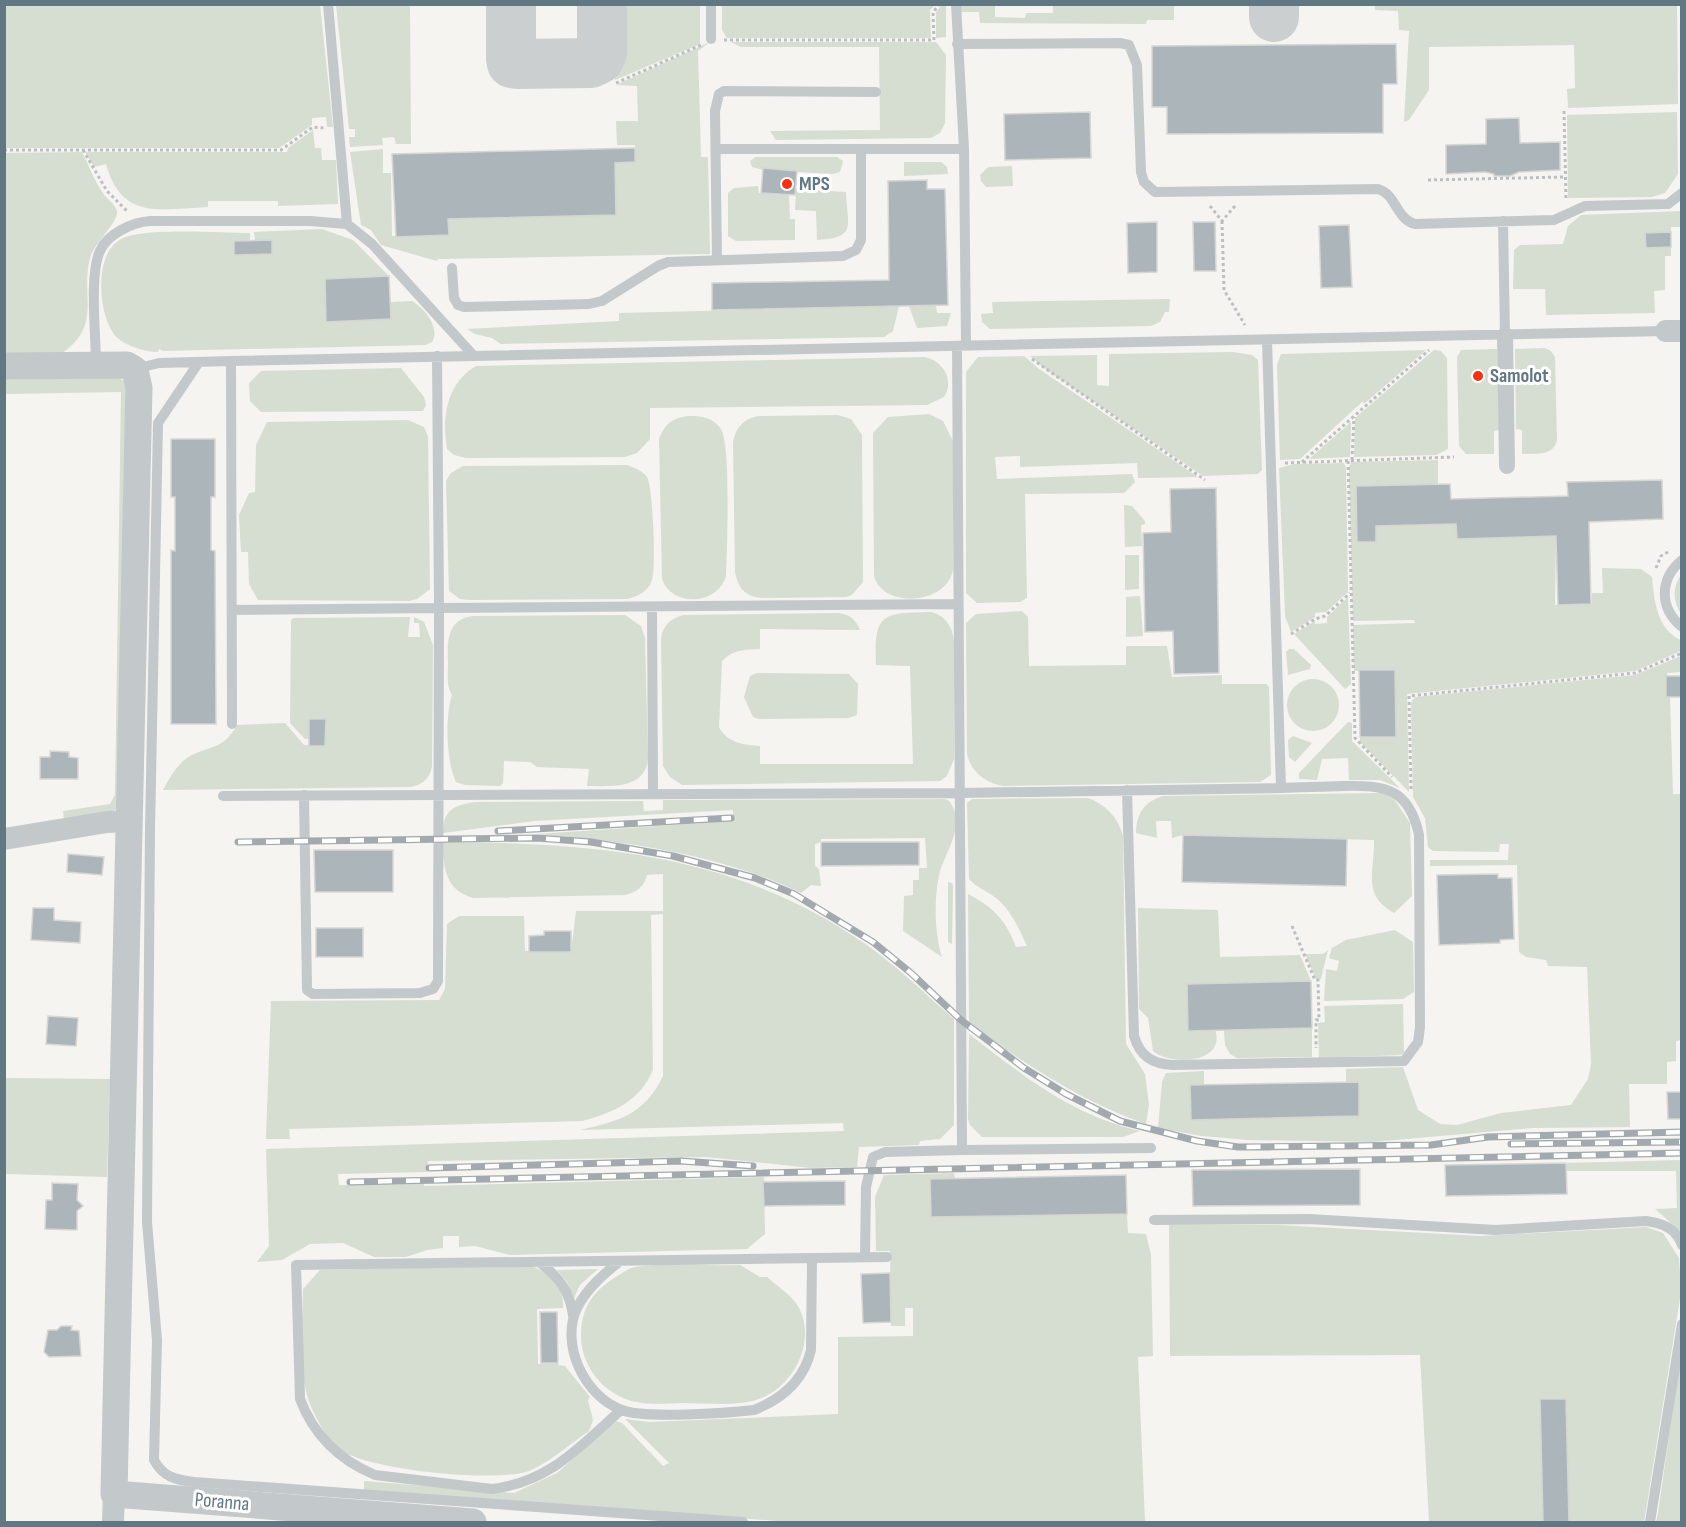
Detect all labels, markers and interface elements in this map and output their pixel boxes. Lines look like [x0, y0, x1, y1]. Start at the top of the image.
place label: MPS [799, 172, 830, 196]
marker: MPS [780, 177, 794, 191]
place label: Samolot [1490, 364, 1549, 388]
marker: Samolot [1471, 369, 1485, 383]
street label: Poranna [194, 1488, 250, 1516]

